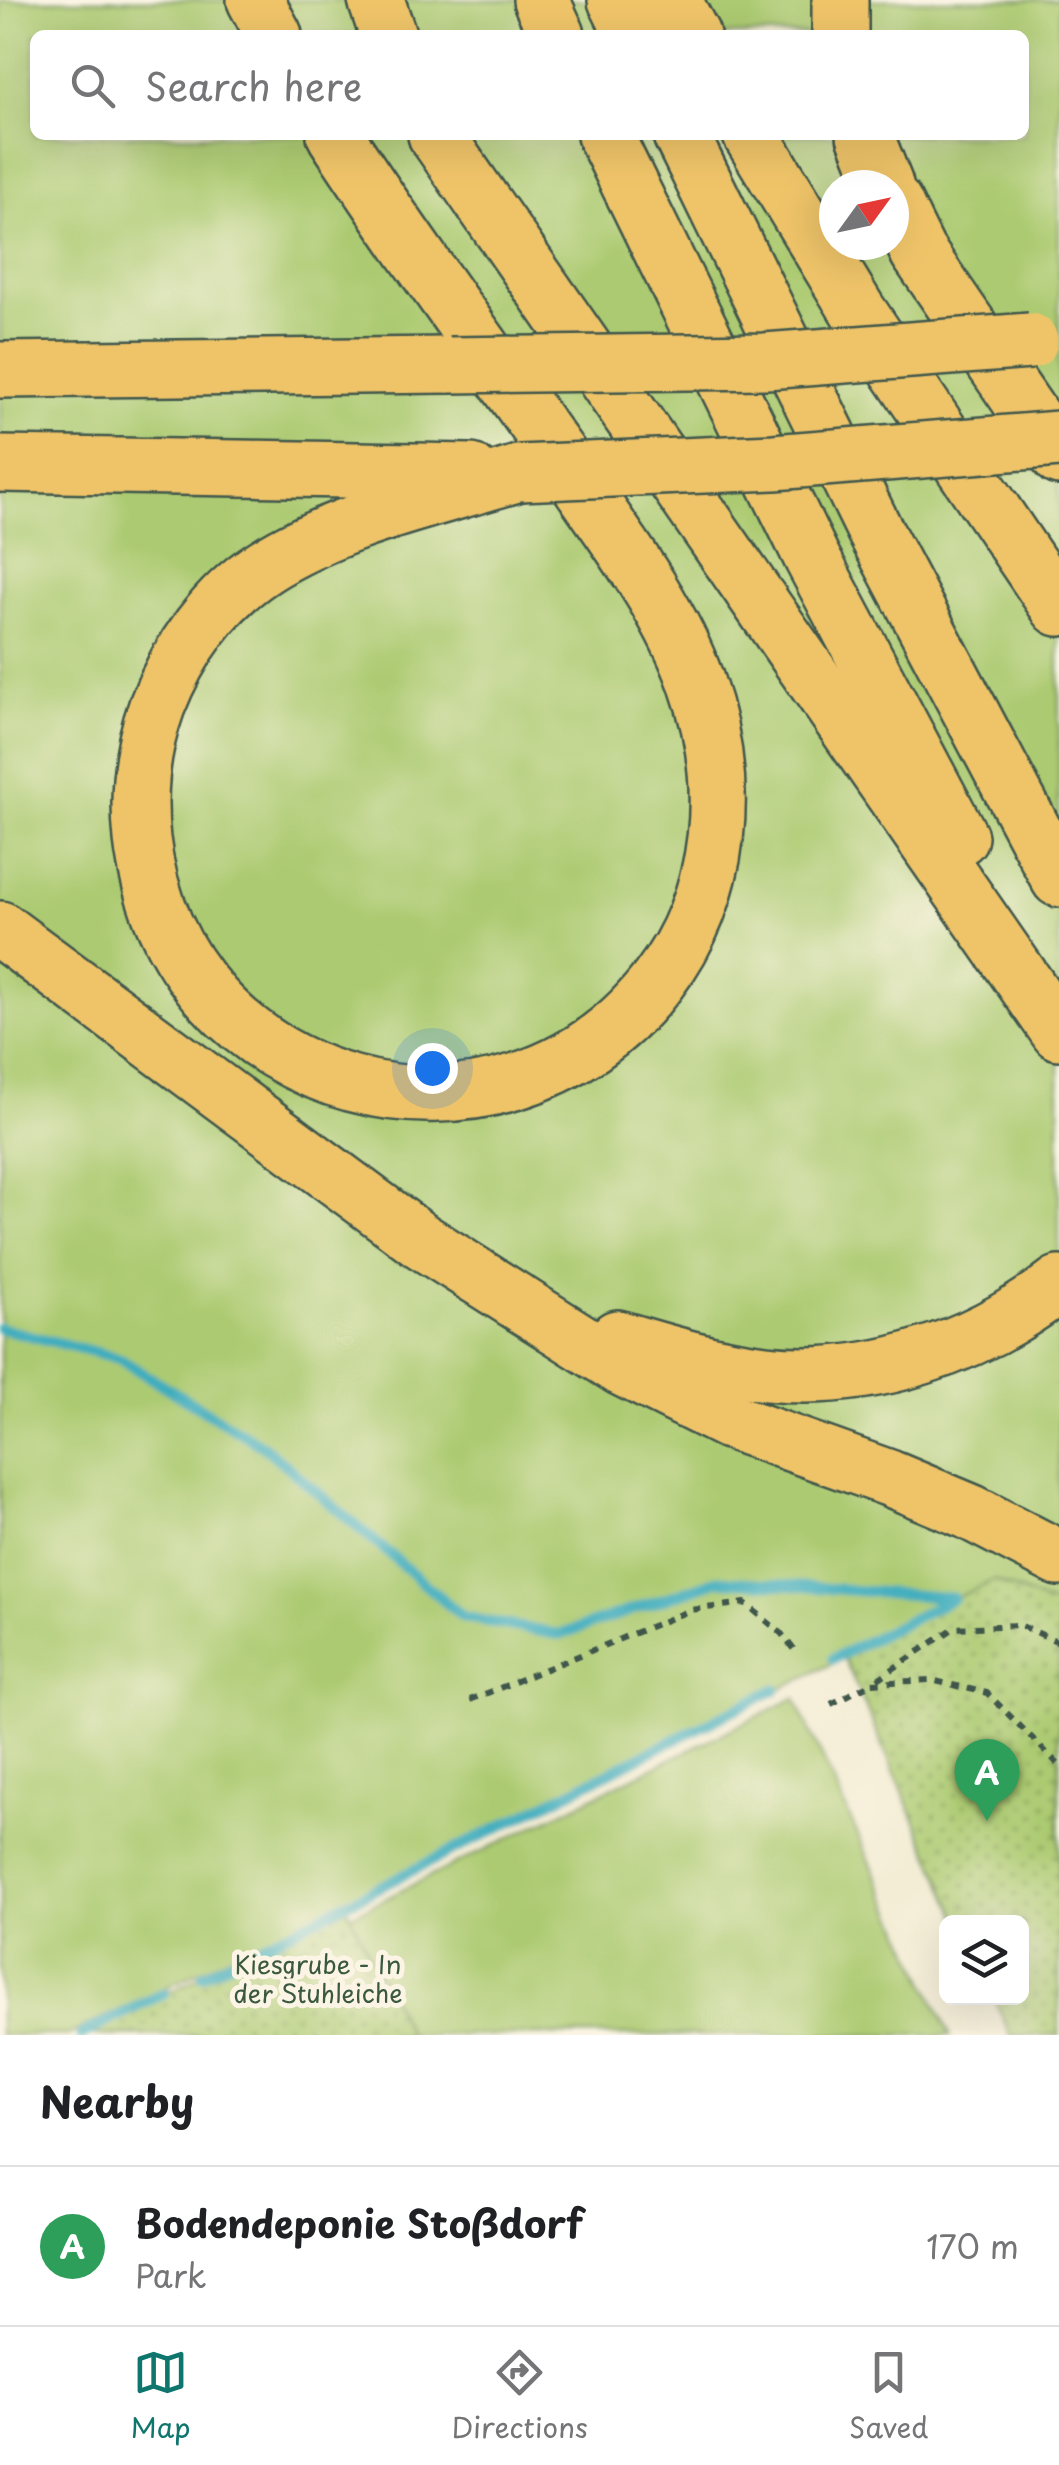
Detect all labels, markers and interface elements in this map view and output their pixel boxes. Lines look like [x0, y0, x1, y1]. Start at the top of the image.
search box [30, 30, 1029, 140]
text: Search here [145, 57, 362, 114]
icon: search [65, 58, 120, 113]
north arrow [819, 170, 909, 260]
your location [407, 1043, 458, 1094]
pin: A [954, 1738, 1020, 1821]
map controls [939, 1915, 1029, 2005]
button: layers [939, 1915, 1029, 2005]
park label: Kiesgrube - In der Stuhleiche [234, 1945, 402, 2012]
text: Nearby [40, 2069, 194, 2132]
text: Bodendeponie Stoßdorf [135, 2194, 583, 2251]
text: A [60, 2222, 85, 2270]
text: 170 m [926, 2222, 1019, 2270]
text: Park [135, 2251, 207, 2299]
tab: Map [131, 2345, 190, 2448]
tab: Directions [452, 2345, 588, 2448]
tab: Saved [849, 2345, 928, 2448]

